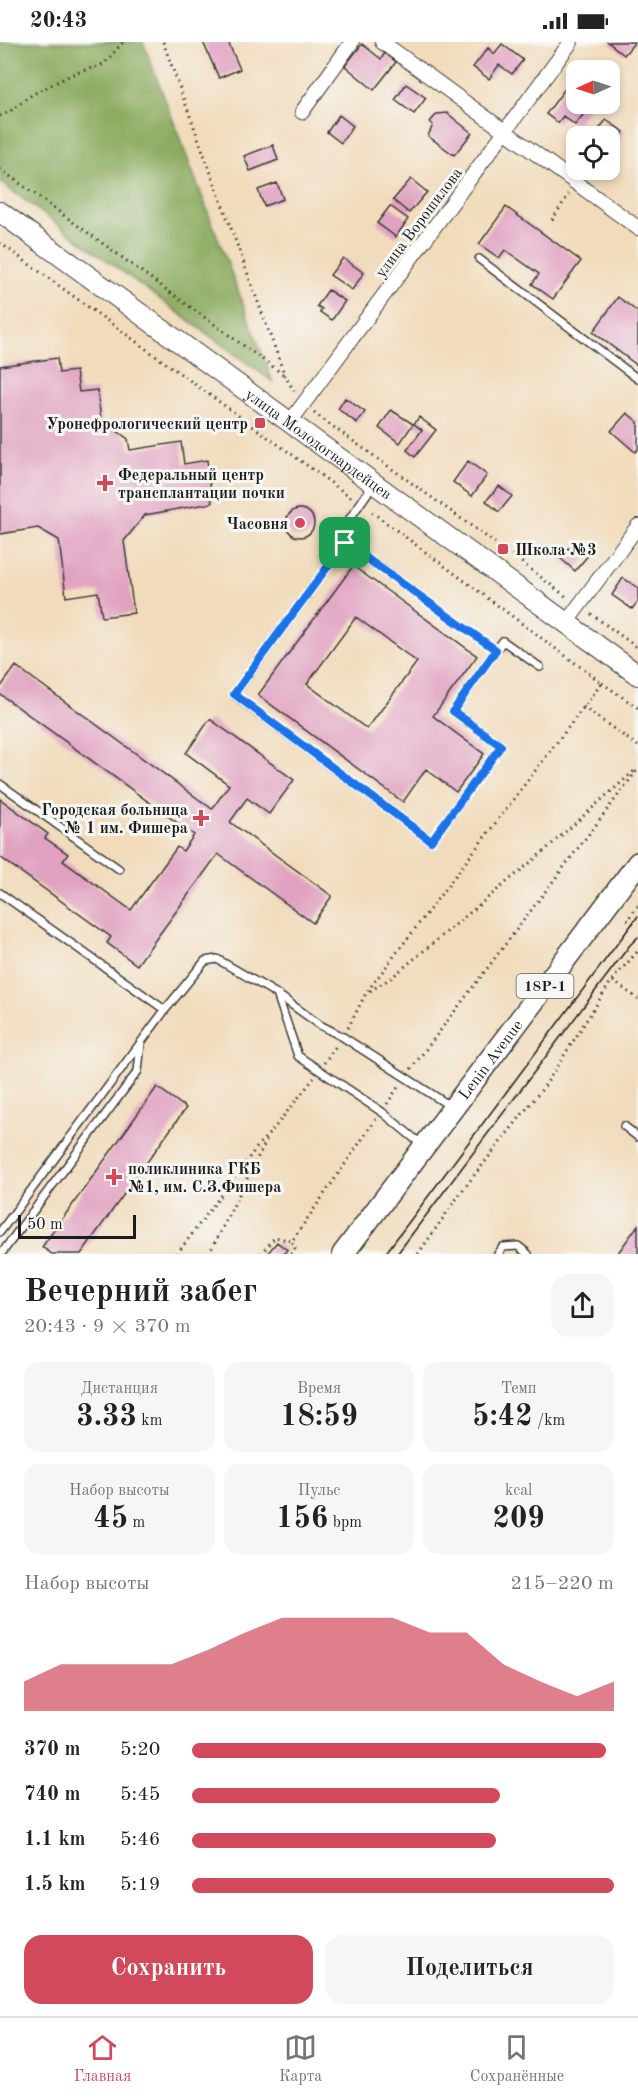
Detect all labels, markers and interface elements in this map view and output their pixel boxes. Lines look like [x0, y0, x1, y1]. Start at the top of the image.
text: 20:43 [30, 10, 87, 32]
north arrow [566, 60, 620, 114]
map controls [566, 60, 620, 180]
button: locate [566, 126, 620, 180]
street label: улица Ворошилова [373, 165, 466, 281]
street label: улица Молодогвардейцев [242, 387, 394, 503]
marker: Уронефрологический центр [253, 416, 267, 430]
place label: Уронефрологический центр [46, 417, 248, 433]
place label: Федеральный центр трансплантации почки [118, 468, 285, 502]
marker: Федеральный центр трансплантации почки [96, 474, 114, 492]
marker: Часовня [293, 516, 307, 530]
place label: Часовня [226, 517, 288, 533]
pin [319, 517, 370, 568]
icon: arrive [328, 526, 361, 559]
marker: Школа №3 [496, 542, 510, 556]
place label: Школа №3 [515, 543, 596, 559]
place label: Городская больница № 1 им. Фишера [41, 803, 188, 837]
marker: Городская больница № 1 им. Фишера [192, 809, 210, 827]
road number: 18Р-1 [516, 974, 574, 998]
street label: Lenin Avenue [457, 1018, 527, 1103]
place label: поликлиника ГКБ №1, им. С.З.Фишера [128, 1162, 281, 1196]
marker: поликлиника ГКБ №1, им. С.З.Фишера [105, 1168, 123, 1186]
scale bar [18, 1212, 136, 1240]
text: 50 m [27, 1217, 63, 1233]
button: share [551, 1274, 614, 1337]
text: Вечерний забег [24, 1276, 257, 1309]
text: 20:43 · 9 × 370 m [24, 1317, 191, 1337]
text: Дистанция [81, 1381, 158, 1397]
text: Время [297, 1381, 341, 1397]
text: Темп [501, 1381, 537, 1397]
text: 3.33 [76, 1402, 137, 1432]
text: 18:59 [280, 1402, 358, 1432]
text: 5:42 [472, 1402, 533, 1432]
text: km [137, 1413, 162, 1429]
text: /km [533, 1413, 565, 1429]
text: Набор высоты [69, 1483, 170, 1499]
text: Пульс [298, 1483, 340, 1499]
text: kcal [505, 1483, 532, 1499]
text: 45 [93, 1504, 128, 1534]
text: 156 [276, 1504, 328, 1534]
text: 209 [493, 1504, 545, 1534]
text: m [128, 1515, 145, 1531]
text: bpm [328, 1515, 362, 1531]
text: Набор высоты [24, 1574, 150, 1594]
text: 215–220 m [511, 1574, 614, 1594]
text: 370 m [24, 1740, 80, 1760]
text: 5:20 [120, 1740, 160, 1760]
text: 740 m [24, 1785, 80, 1805]
text: 5:45 [120, 1785, 160, 1805]
text: 1.1 km [24, 1830, 86, 1850]
text: 5:46 [120, 1830, 160, 1850]
text: 1.5 km [24, 1875, 86, 1895]
text: 5:19 [120, 1875, 160, 1895]
button: Сохранить [24, 1935, 313, 2004]
button: Поделиться [325, 1935, 614, 2004]
tab: Главная [74, 2031, 131, 2087]
tab: Карта [279, 2031, 322, 2087]
tab: Сохранённые [470, 2031, 564, 2087]

